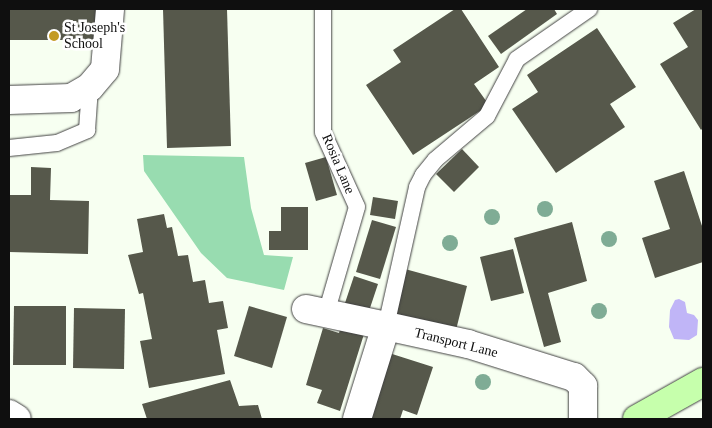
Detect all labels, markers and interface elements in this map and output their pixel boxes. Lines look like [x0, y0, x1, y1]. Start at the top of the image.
place label: St Joseph's School [64, 20, 125, 52]
marker: St Joseph's School [48, 30, 60, 42]
street label: Rosia Lane [318, 132, 358, 196]
street label: Transport Lane [413, 325, 499, 361]

